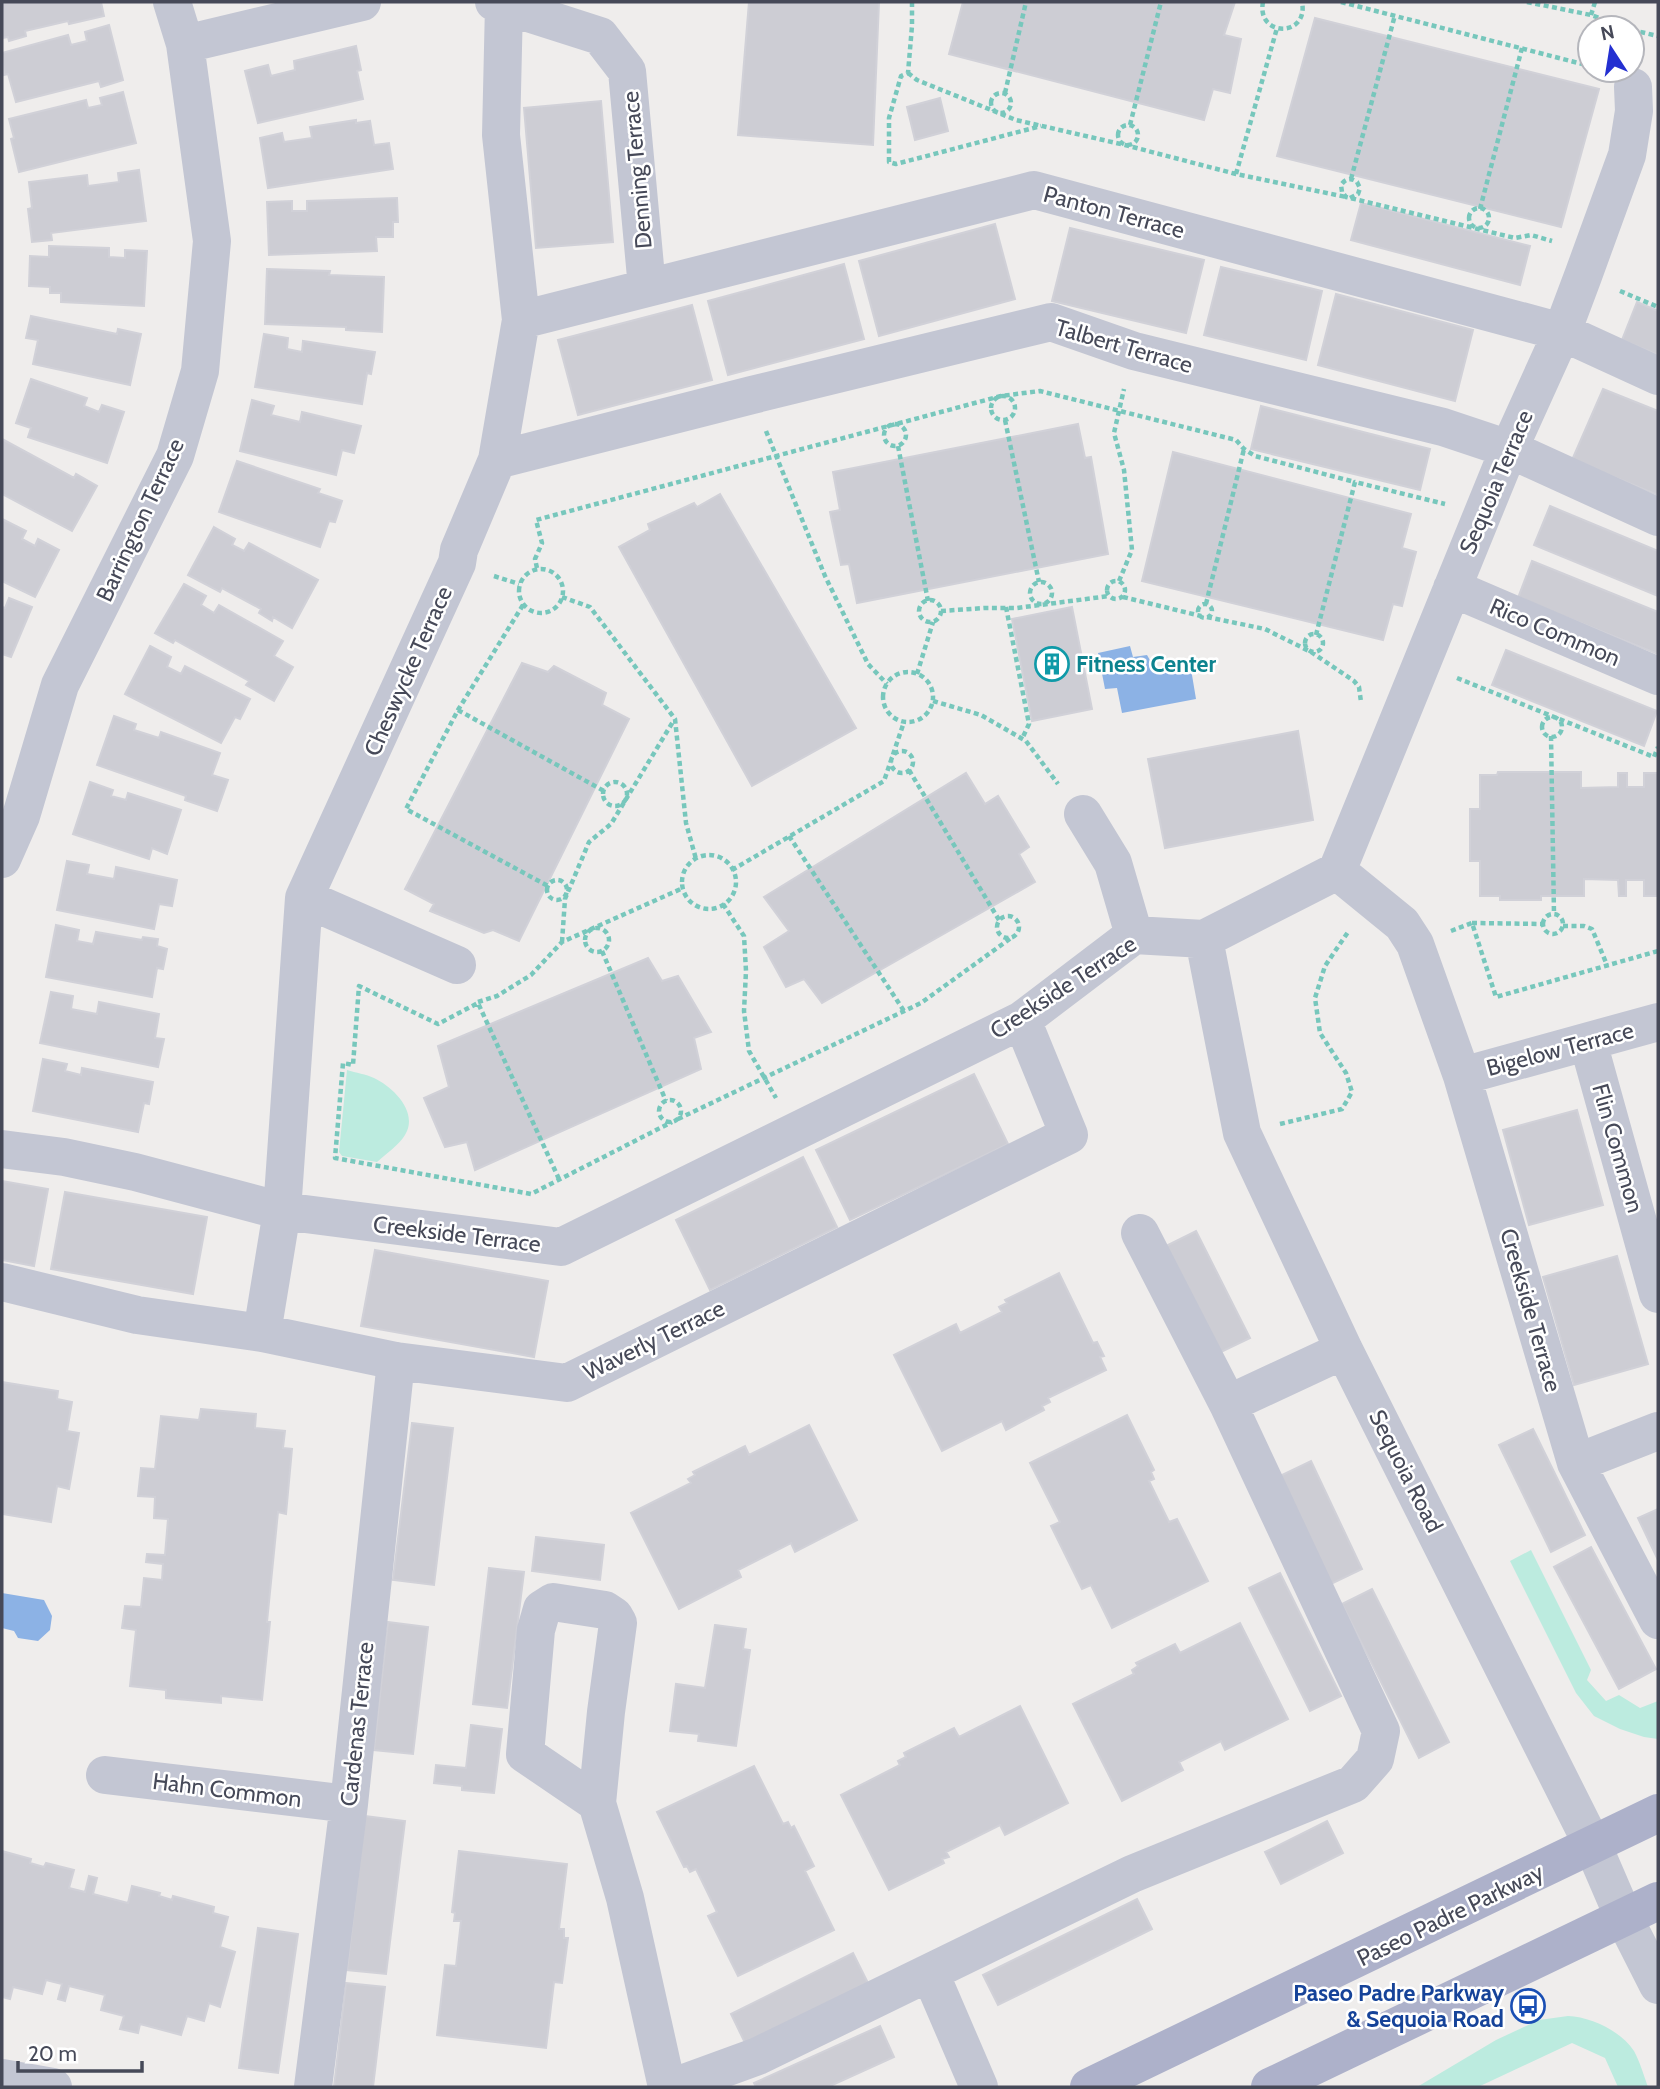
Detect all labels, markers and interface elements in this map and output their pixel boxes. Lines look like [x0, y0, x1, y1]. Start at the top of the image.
north arrow [1576, 14, 1646, 84]
text: N [1599, 20, 1617, 46]
street label: Denning Terrace [616, 90, 658, 250]
street label: Panton Terrace [1041, 180, 1188, 244]
street label: Talbert Terrace [1052, 313, 1196, 379]
street label: Sequoia Terrace [1453, 406, 1539, 558]
street label: Barrington Terrace [90, 434, 190, 606]
street label: Cheswycke Terrace [358, 582, 458, 760]
street label: Rico Common [1486, 592, 1624, 672]
building icon: Fitness Center [1033, 645, 1071, 683]
place label: Fitness Center [1076, 650, 1216, 678]
street label: Creekside Terrace [985, 929, 1142, 1045]
street label: Bigelow Terrace [1483, 1016, 1637, 1082]
street label: Flin Common [1586, 1080, 1650, 1216]
street label: Creekside Terrace [372, 1210, 543, 1258]
street label: Creekside Terrace [1494, 1225, 1568, 1395]
street label: Waverly Terrace [579, 1294, 729, 1386]
street label: Sequoia Road [1363, 1405, 1449, 1537]
street label: Cardenas Terrace [334, 1640, 380, 1808]
street label: Hahn Common [151, 1767, 303, 1813]
street label: Paseo Padre Parkway [1352, 1858, 1548, 1972]
place label: Paseo Padre Parkway & Sequoia Road [1293, 1979, 1505, 2033]
bus stop icon: Paseo Padre Parkway & Sequoia Road [1509, 1987, 1547, 2025]
scale bar [18, 2030, 142, 2074]
text: 20 m [28, 2041, 77, 2066]

